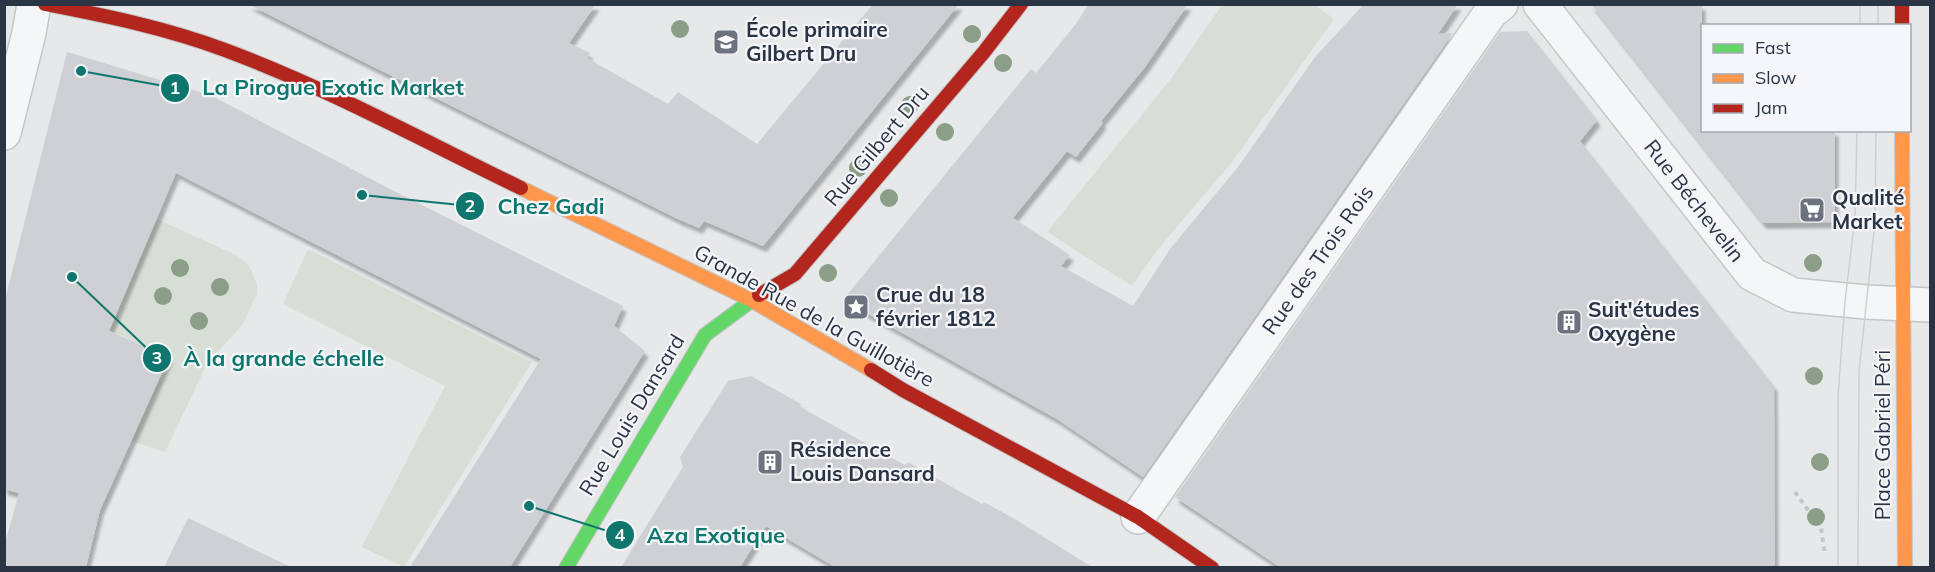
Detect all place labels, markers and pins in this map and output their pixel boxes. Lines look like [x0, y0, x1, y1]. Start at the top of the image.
place label: École primaire Gilbert Dru [746, 16, 888, 66]
school or university icon: École primaire Gilbert Dru [711, 27, 741, 57]
callout: La Pirogue Exotic Market [160, 68, 476, 108]
place label: Qualité Market [1832, 184, 1904, 234]
callout: Chez Gadi [455, 186, 616, 226]
supermarket icon: Qualité Market [1797, 195, 1827, 225]
place label: Crue du 18 février 1812 [876, 281, 996, 331]
place icon: Crue du 18 février 1812 [841, 292, 871, 322]
place label: Suit'études Oxygène [1588, 296, 1700, 346]
building icon: Suit'études Oxygène [1554, 307, 1584, 337]
callout: À la grande échelle [142, 338, 397, 378]
place label: Résidence Louis Dansard [790, 436, 935, 486]
building icon: Résidence Louis Dansard [755, 447, 785, 477]
callout: Aza Exotique [605, 515, 797, 555]

